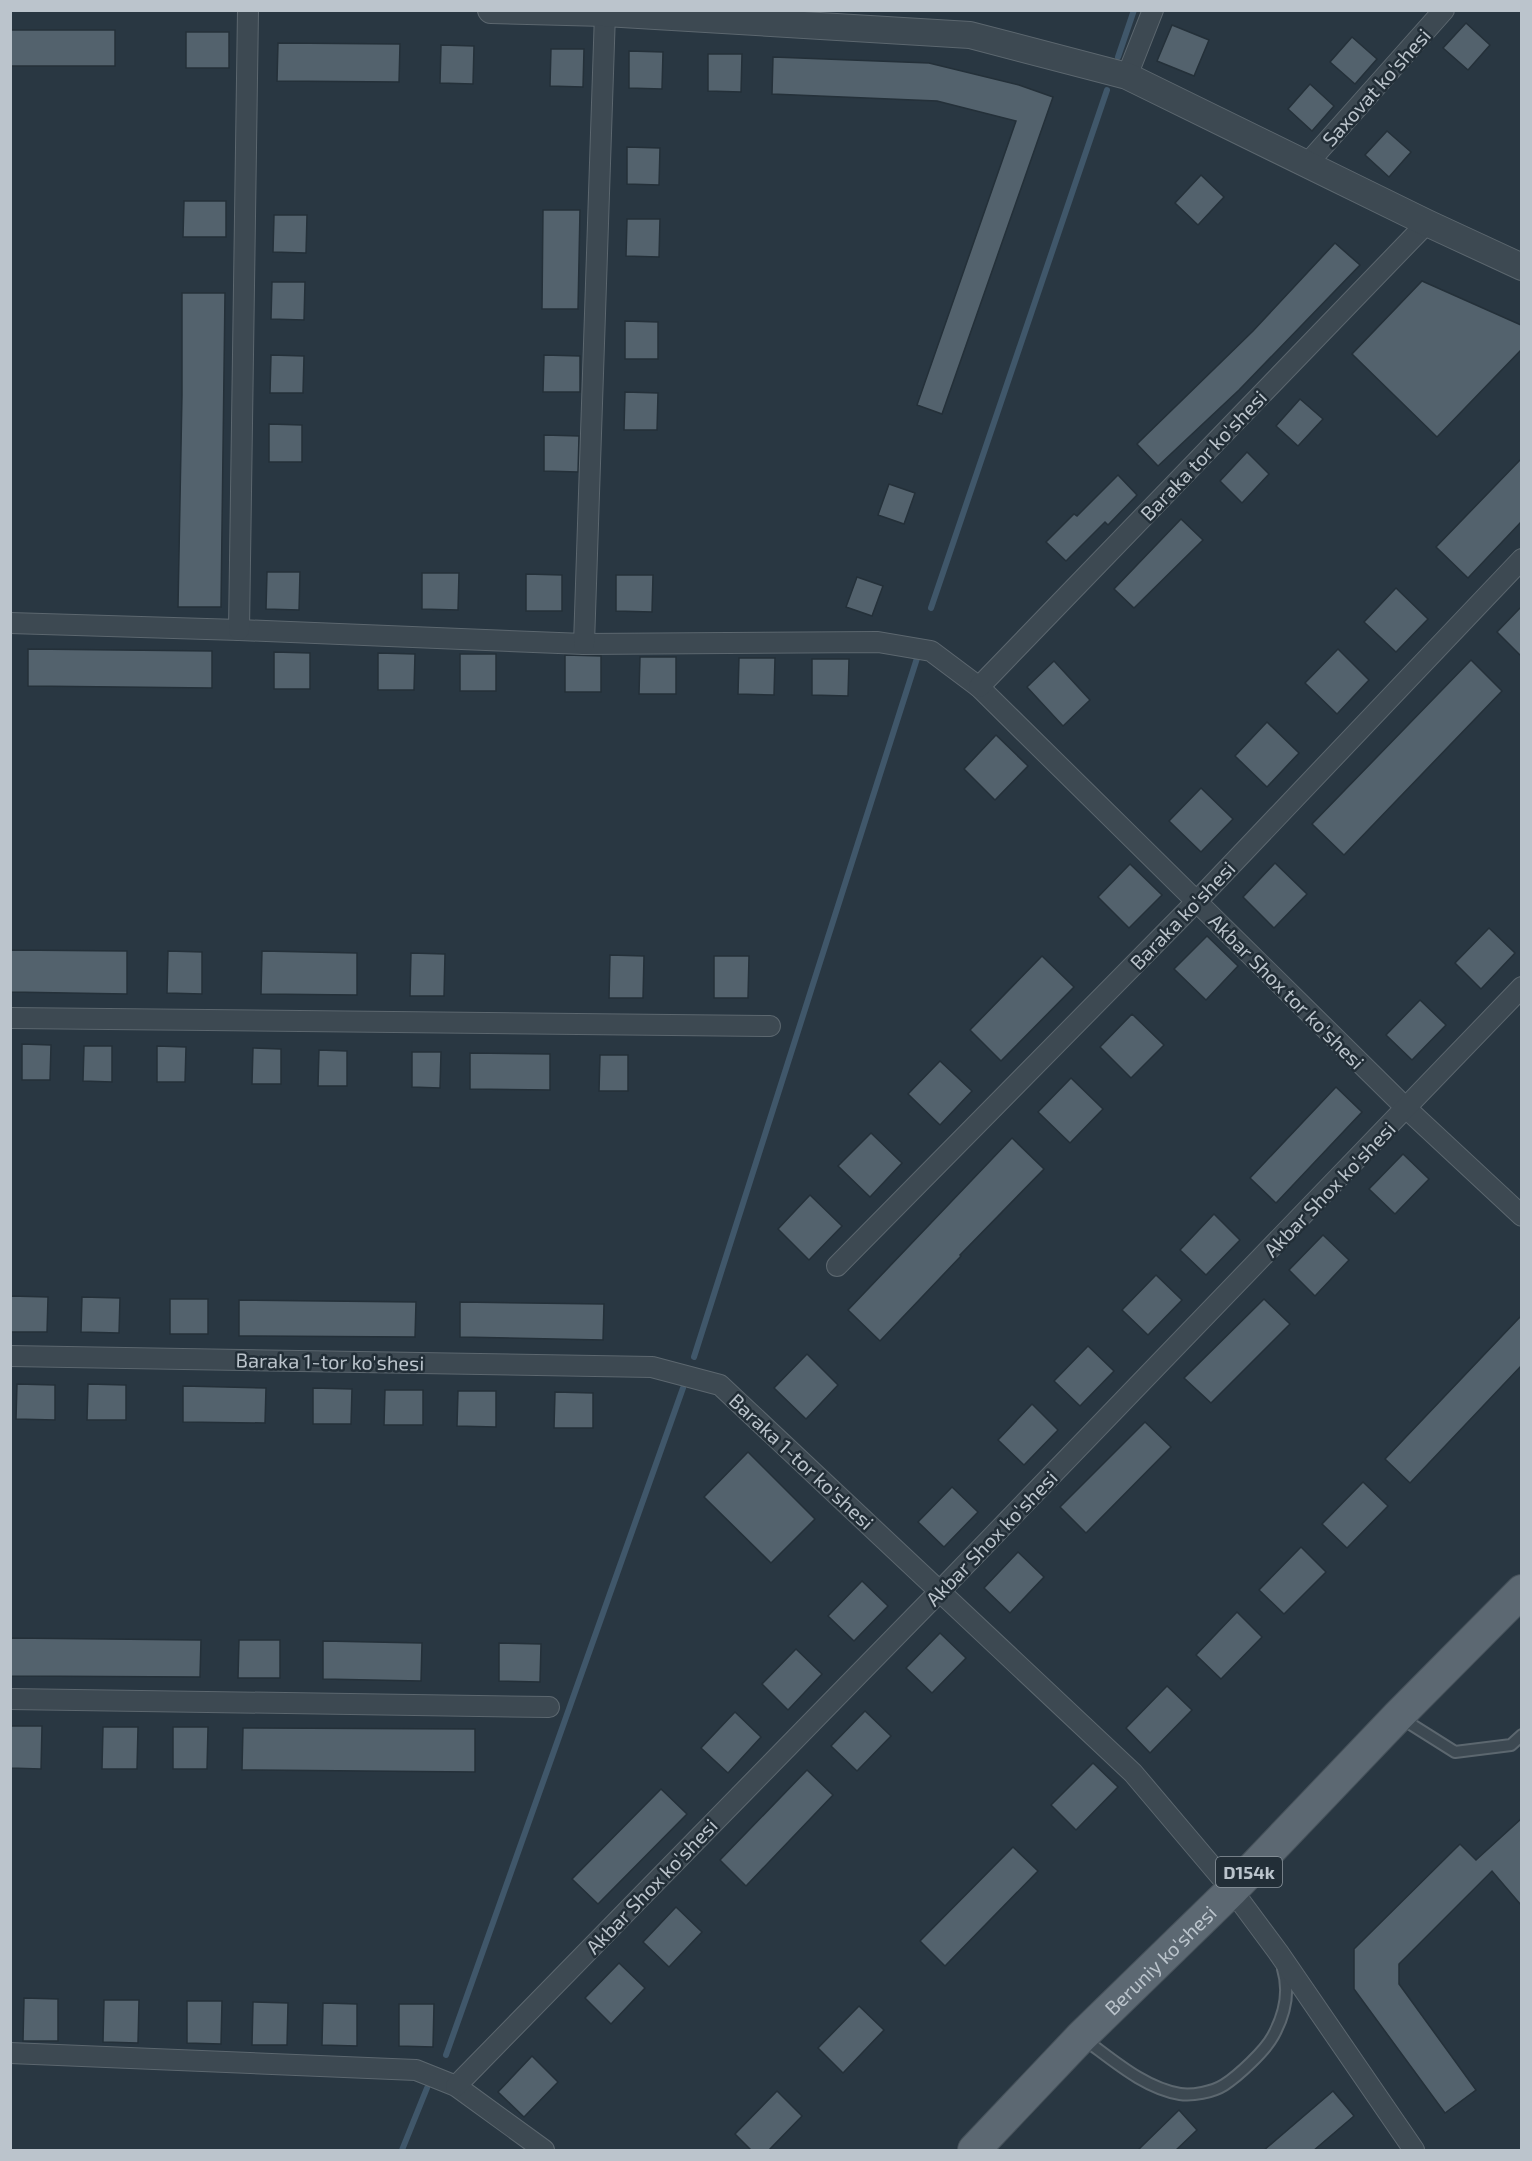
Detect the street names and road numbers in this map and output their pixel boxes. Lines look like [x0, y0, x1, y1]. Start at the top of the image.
street label: Saxovat ko'shesi [1317, 23, 1435, 151]
street label: Baraka tor ko'shesi [1135, 385, 1271, 525]
street label: Baraka ko'shesi [1124, 856, 1240, 974]
street label: Akbar Shox tor ko'shesi [1204, 908, 1370, 1074]
street label: Akbar Shox ko'shesi [1258, 1116, 1400, 1262]
street label: Baraka 1-tor ko'shesi [236, 1347, 424, 1375]
street label: Baraka 1-tor ko'shesi [725, 1388, 879, 1534]
street label: Akbar Shox ko'shesi [920, 1465, 1062, 1611]
street label: Akbar Shox ko'shesi [580, 1813, 722, 1959]
road number: D154k [1216, 1857, 1282, 1887]
street label: Beruniy ko'shesi [1099, 1900, 1221, 2020]

